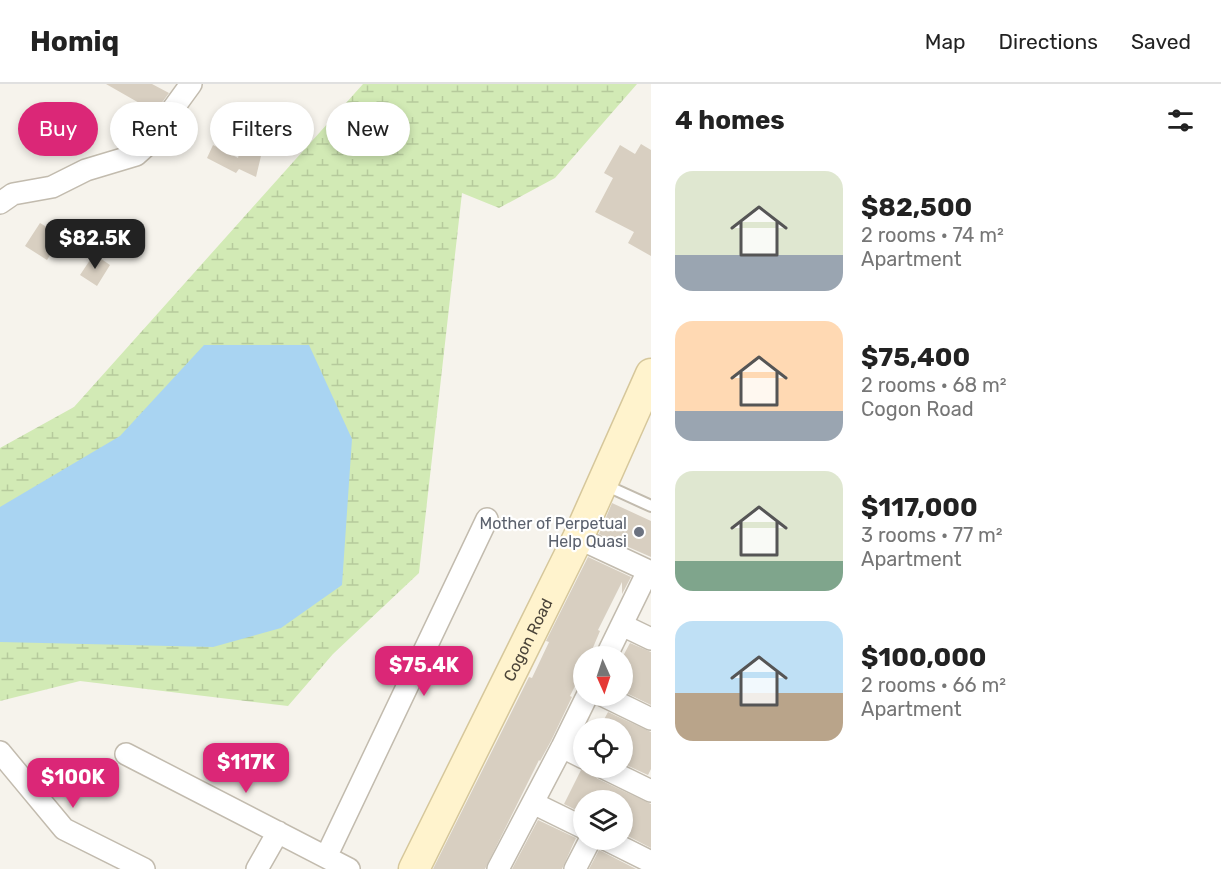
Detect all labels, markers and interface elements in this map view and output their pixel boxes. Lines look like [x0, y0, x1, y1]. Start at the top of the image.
text: Homiq [30, 25, 119, 58]
text: Map [925, 29, 966, 54]
text: Directions [999, 29, 1098, 54]
text: Saved [1131, 29, 1191, 54]
chip: Buy [18, 102, 98, 156]
chip: Rent [110, 102, 198, 156]
chip: Filters [210, 102, 314, 156]
chip: New [326, 102, 410, 156]
icon: filters [1164, 104, 1197, 137]
text: 4 homes [675, 105, 785, 136]
text: $82,500 [861, 192, 972, 223]
icon: home [723, 195, 795, 267]
pin: $82.5K [46, 219, 144, 270]
text: 2 rooms · 74 m² [861, 223, 1004, 247]
text: $82.5K [59, 226, 131, 250]
text: Apartment [861, 247, 962, 271]
text: $75,400 [861, 342, 970, 373]
icon: home [723, 345, 795, 417]
text: 2 rooms · 68 m² [861, 373, 1007, 397]
text: Cogon Road [861, 397, 974, 421]
text: $117,000 [861, 492, 978, 523]
icon: home [723, 495, 795, 567]
place label: Mother of Perpetual Help Quasi [480, 514, 627, 551]
text: 3 rooms · 77 m² [861, 523, 1003, 547]
marker: Mother of Perpetual Help Quasi [632, 525, 646, 539]
text: Apartment [861, 547, 962, 571]
street label: Cogon Road [499, 595, 556, 684]
text: $100,000 [861, 642, 987, 673]
icon: home [723, 645, 795, 717]
pin: $75.4K [375, 646, 473, 697]
north arrow [573, 646, 633, 706]
map controls [573, 646, 633, 850]
text: $75.4K [389, 653, 459, 677]
text: 2 rooms · 66 m² [861, 673, 1006, 697]
text: Apartment [861, 697, 962, 721]
button: locate [573, 718, 633, 778]
pin: $117K [204, 743, 288, 794]
text: $117K [217, 750, 275, 774]
pin: $100K [31, 758, 115, 809]
text: $100K [41, 765, 105, 789]
button: layers [573, 790, 633, 850]

